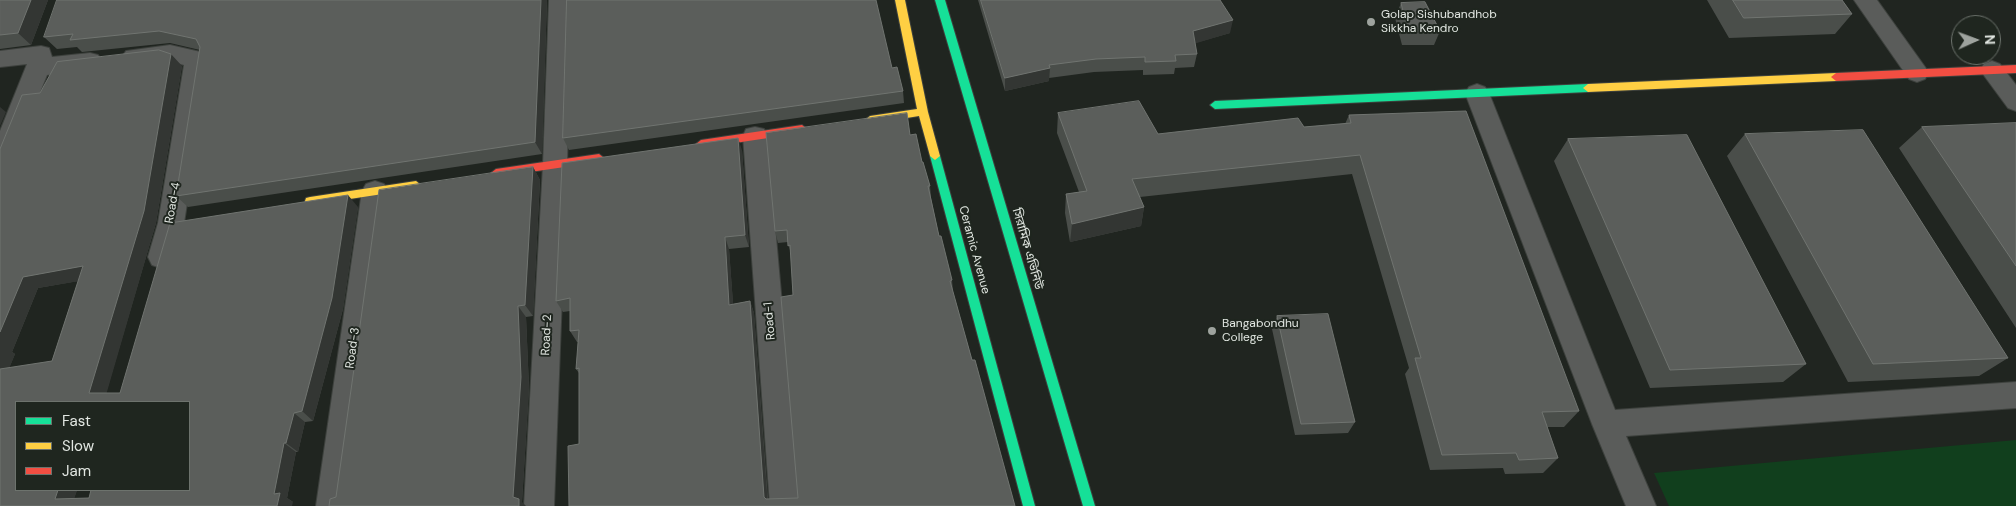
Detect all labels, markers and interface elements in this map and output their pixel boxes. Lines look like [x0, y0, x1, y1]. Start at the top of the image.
place label: Golap Sishubandhob Sikkha Kendro [1381, 8, 1497, 36]
north arrow [1951, 15, 2001, 65]
marker: Golap Sishubandhob Sikkha Kendro [1365, 16, 1377, 28]
text: N [1981, 34, 1999, 45]
street label: Road-4 [162, 181, 184, 225]
street label: Ceramic Avenue [955, 204, 993, 296]
street label: সিরামিক এভিনিউ [1009, 207, 1045, 291]
street label: Road-1 [761, 301, 779, 341]
street label: Road-2 [539, 314, 555, 356]
place label: Bangabondhu College [1222, 317, 1299, 345]
marker: Bangabondhu College [1206, 325, 1218, 337]
street label: Road-3 [343, 326, 363, 370]
legend [15, 401, 190, 491]
text: Fast [62, 411, 91, 431]
text: Slow [62, 436, 94, 456]
text: Jam [62, 461, 91, 481]

